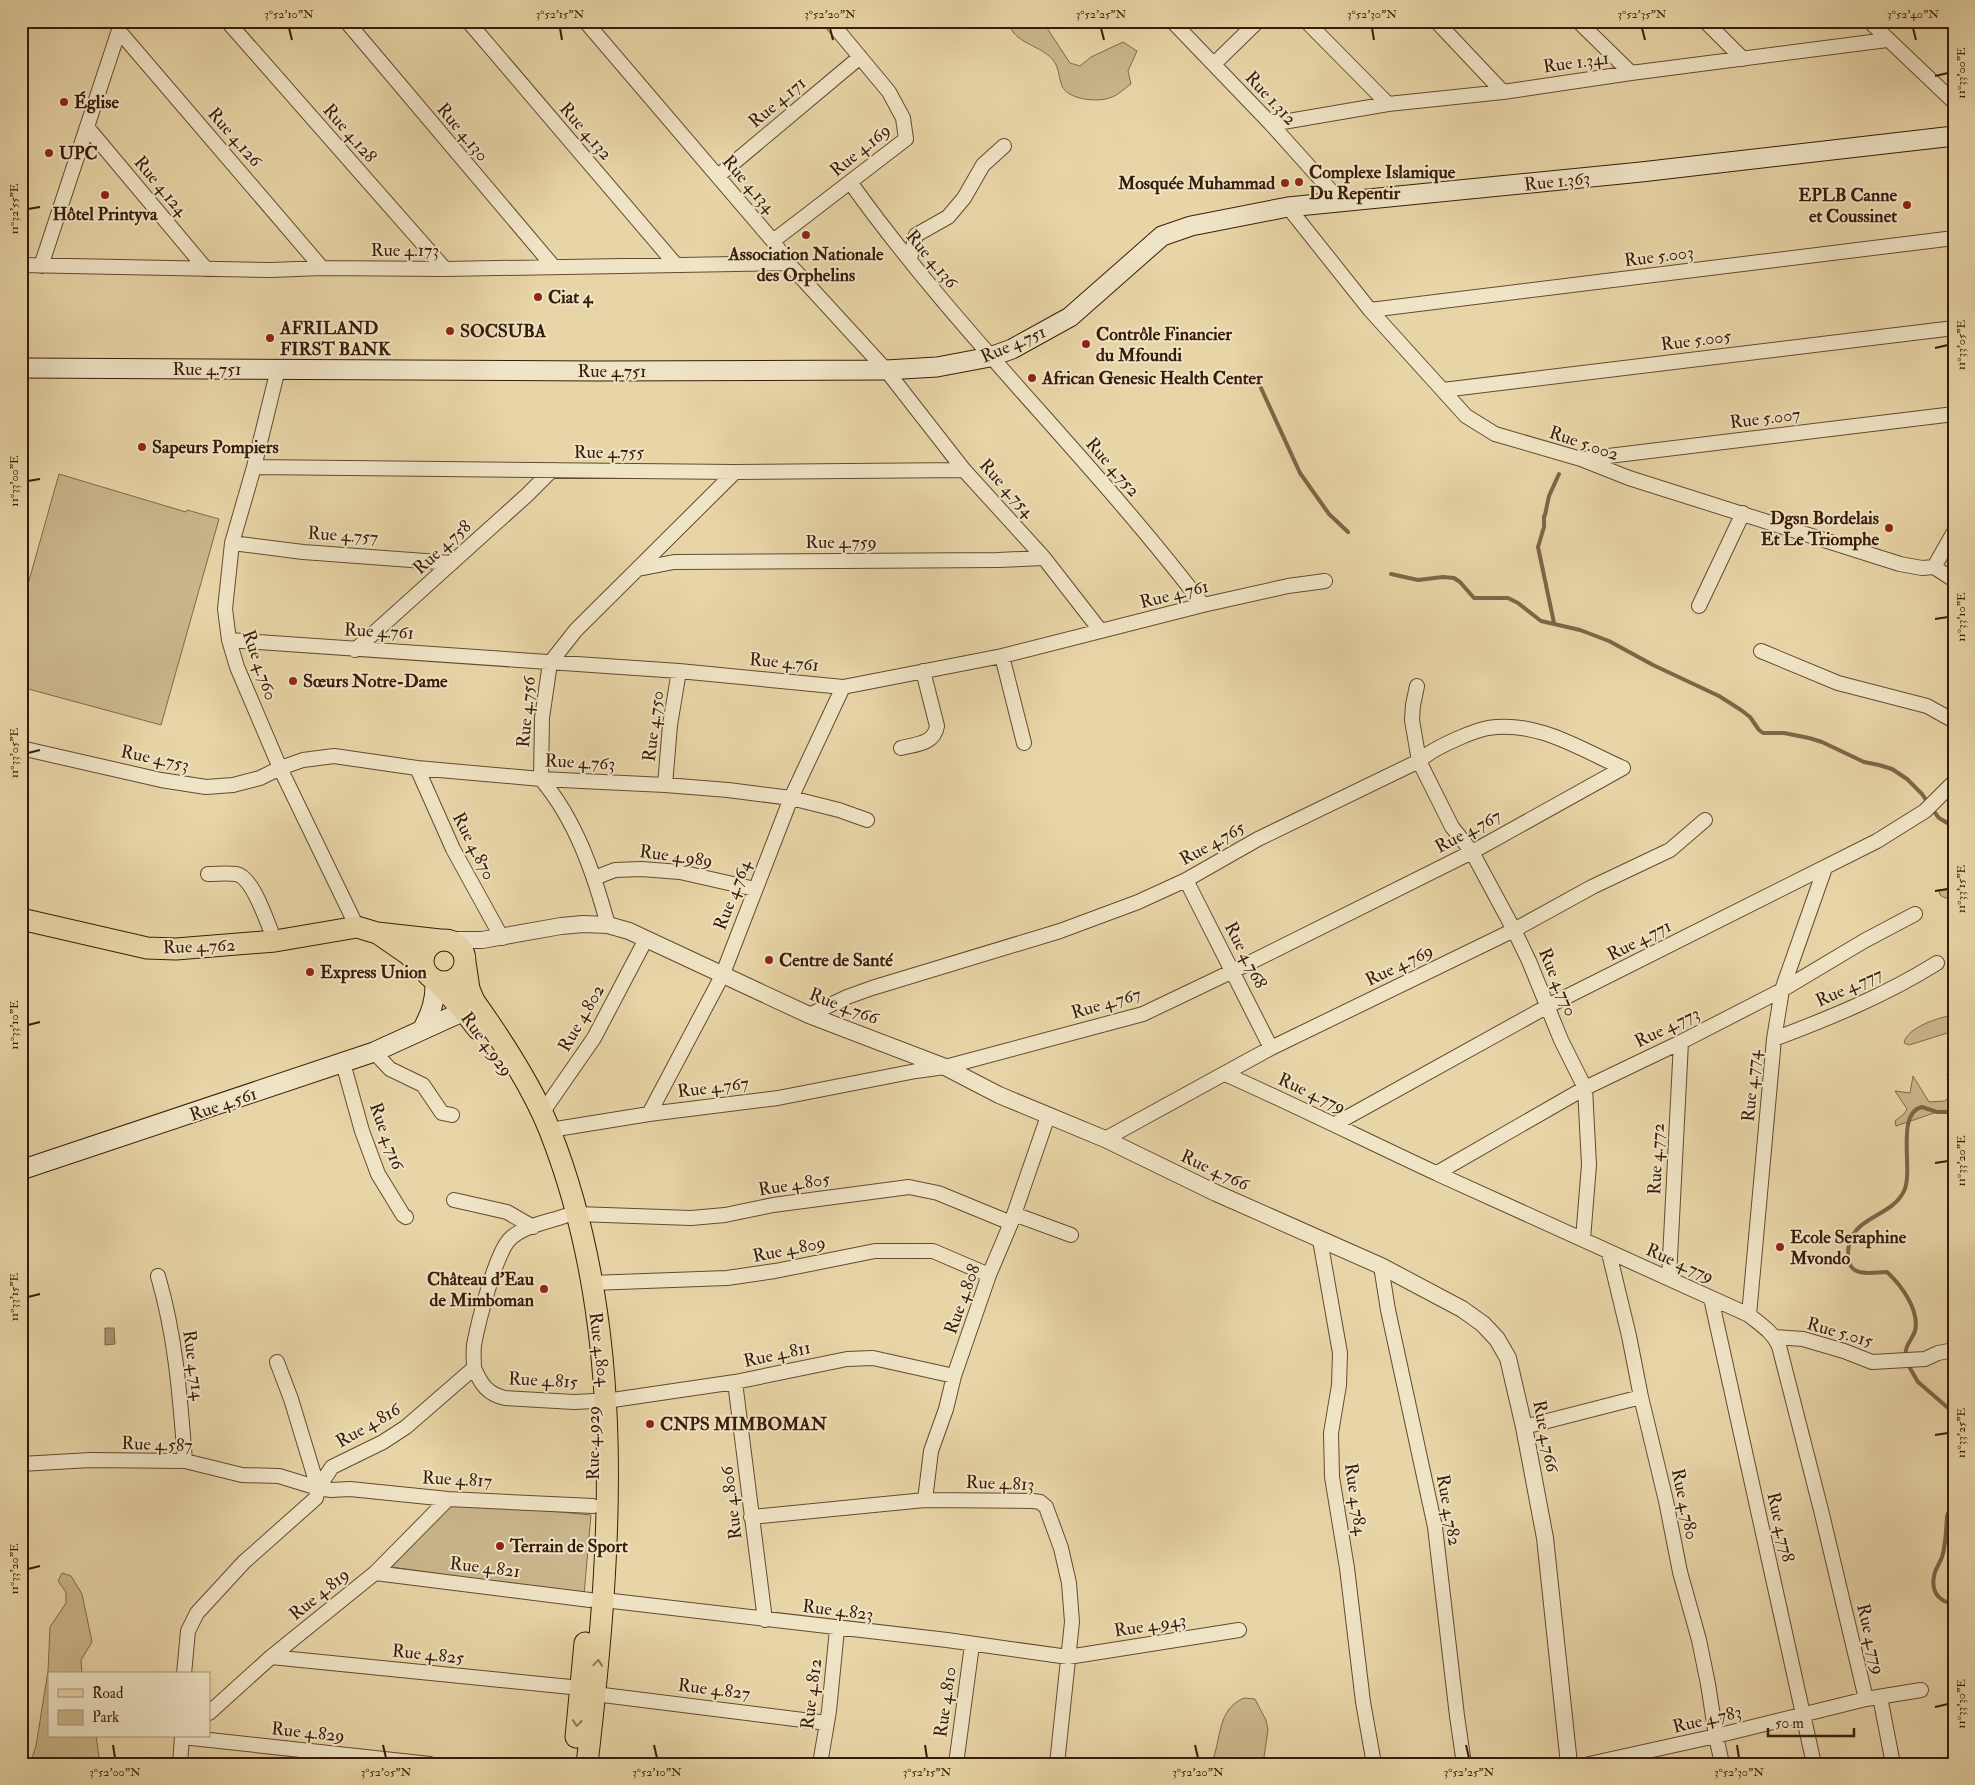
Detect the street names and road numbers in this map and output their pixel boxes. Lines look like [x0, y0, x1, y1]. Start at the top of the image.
street label: Rue 1.341 [1542, 46, 1610, 78]
street label: Rue 1.312 [1240, 66, 1301, 130]
street label: Rue 4.171 [744, 72, 811, 133]
street label: Rue 4.130 [431, 98, 494, 166]
street label: Rue 4.132 [554, 98, 617, 165]
street label: Rue 4.128 [318, 99, 382, 168]
street label: Rue 4.126 [202, 103, 267, 173]
street label: Rue 4.169 [825, 119, 895, 182]
street label: Rue 4.134 [717, 150, 781, 219]
street label: Rue 4.124 [129, 151, 193, 222]
street label: Rue 1.363 [1523, 167, 1591, 196]
street label: Rue 4.136 [901, 225, 963, 294]
street label: Rue 4.173 [371, 239, 439, 262]
street label: Rue 5.003 [1623, 241, 1695, 272]
street label: Rue 4.751 [977, 320, 1049, 368]
street label: Rue 5.005 [1660, 325, 1733, 356]
street label: Rue 4.751 [173, 358, 241, 381]
street label: Rue 4.751 [578, 360, 646, 383]
street label: Rue 5.007 [1728, 403, 1802, 434]
street label: Rue 5.002 [1546, 421, 1622, 466]
street label: Rue 4.752 [1081, 433, 1145, 502]
street label: Rue 4.755 [574, 441, 644, 464]
street label: Rue 4.754 [974, 454, 1040, 524]
street label: Rue 4.758 [408, 515, 476, 580]
street label: Rue 4.757 [307, 522, 379, 549]
street label: Rue 4.759 [805, 531, 877, 554]
street label: Rue 4.761 [1137, 575, 1211, 614]
street label: Rue 4.761 [343, 618, 414, 645]
street label: Rue 4.760 [237, 627, 282, 703]
street label: Rue 4.761 [748, 648, 820, 677]
street label: Rue 4.756 [512, 675, 541, 749]
street label: Rue 4.750 [638, 689, 669, 763]
street label: Rue 4.753 [119, 740, 191, 777]
street label: Rue 4.763 [544, 749, 616, 776]
street label: Rue 4.767 [1431, 804, 1505, 858]
street label: Rue 4.870 [447, 809, 500, 884]
street label: Rue 4.765 [1175, 816, 1249, 871]
street label: Rue 4.989 [638, 840, 714, 873]
street label: Rue 4.764 [709, 856, 757, 933]
street label: Rue 4.771 [1603, 915, 1675, 966]
street label: Rue 4.768 [1219, 918, 1272, 993]
street label: Rue 4.762 [162, 934, 236, 959]
street label: Rue 4.769 [1361, 939, 1437, 992]
street label: Rue 4.770 [1533, 945, 1582, 1020]
street label: Rue 4.777 [1812, 963, 1886, 1012]
street label: Rue 4.802 [553, 981, 610, 1056]
street label: Rue 4.766 [806, 983, 883, 1031]
street label: Rue 4.767 [1068, 983, 1144, 1024]
street label: Rue 4.773 [1631, 1002, 1704, 1053]
street label: Rue 4.929 [455, 1007, 518, 1081]
street label: Rue 4.774 [1737, 1048, 1766, 1123]
street label: Rue 4.779 [1274, 1068, 1349, 1119]
street label: Rue 4.767 [676, 1072, 750, 1103]
street label: Rue 4.561 [186, 1082, 260, 1127]
street label: Rue 4.716 [364, 1099, 410, 1174]
street label: Rue 4.772 [1643, 1123, 1670, 1196]
street label: Rue 4.766 [1177, 1145, 1253, 1197]
street label: Rue 4.805 [756, 1167, 832, 1202]
street label: Rue 4.809 [751, 1231, 828, 1268]
street label: Rue 4.779 [1642, 1238, 1717, 1289]
street label: Rue 4.808 [939, 1261, 986, 1337]
street label: Rue 4.804 [584, 1311, 616, 1389]
street label: Rue 5.015 [1804, 1312, 1876, 1353]
street label: Rue 4.714 [177, 1329, 210, 1403]
street label: Rue 4.811 [741, 1336, 813, 1373]
street label: Rue 4.815 [508, 1367, 578, 1394]
street label: Rue 4.816 [332, 1397, 405, 1453]
street label: Rue 4.766 [1527, 1398, 1564, 1475]
street label: Rue 4.929 [582, 1406, 605, 1480]
street label: Rue 4.587 [121, 1432, 193, 1457]
street label: Rue 4.784 [1339, 1462, 1372, 1538]
street label: Rue 4.806 [715, 1464, 747, 1541]
street label: Rue 4.817 [421, 1466, 493, 1493]
street label: Rue 4.780 [1666, 1466, 1703, 1542]
street label: Rue 4.813 [965, 1471, 1035, 1496]
street label: Rue 4.782 [1431, 1473, 1466, 1548]
street label: Rue 4.778 [1761, 1490, 1800, 1564]
street label: Rue 4.821 [448, 1552, 522, 1583]
street label: Rue 4.819 [285, 1563, 354, 1626]
street label: Rue 4.823 [801, 1595, 875, 1626]
street label: Rue 4.779 [1851, 1601, 1890, 1677]
street label: Rue 4.943 [1112, 1608, 1188, 1643]
street label: Rue 4.825 [391, 1639, 465, 1670]
street label: Rue 4.812 [796, 1657, 827, 1731]
street label: Rue 4.810 [929, 1665, 962, 1739]
street label: Rue 4.827 [676, 1674, 751, 1705]
street label: Rue 4.783 [1671, 1700, 1744, 1739]
street label: Rue 4.829 [270, 1717, 346, 1748]

